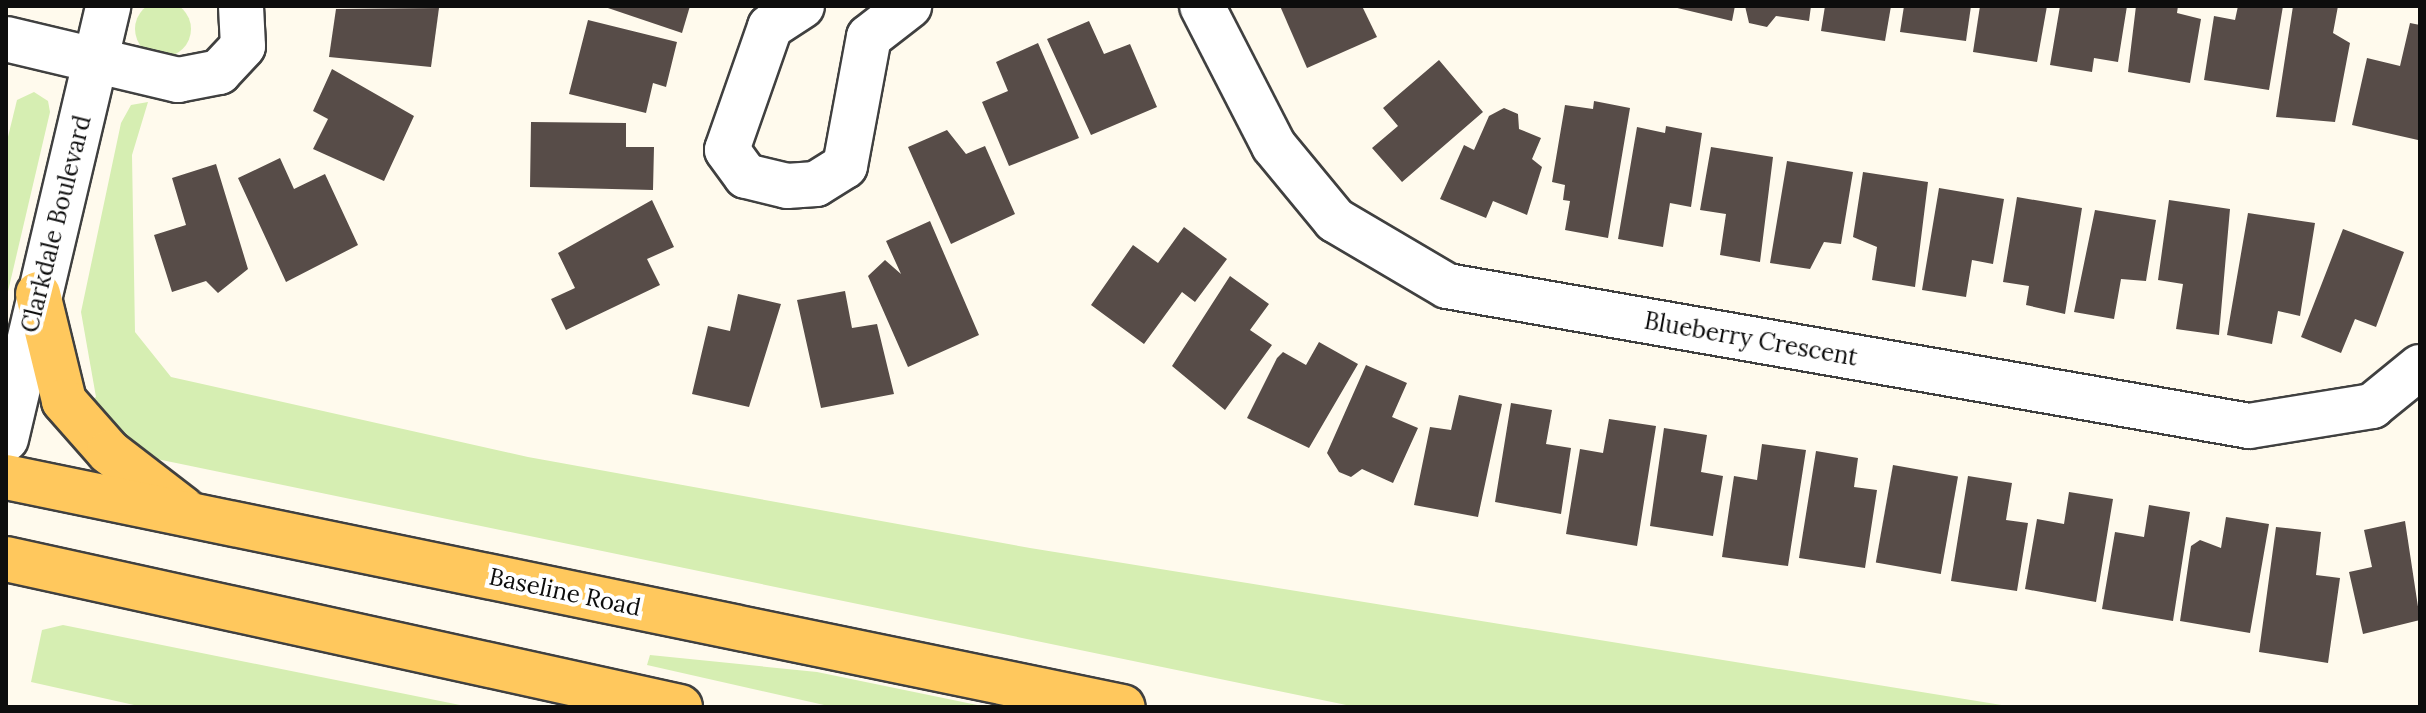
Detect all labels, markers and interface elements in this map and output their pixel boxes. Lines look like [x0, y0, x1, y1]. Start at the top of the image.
street label: Clarkdale Boulevard [15, 112, 97, 336]
street label: Blueberry Crescent [1642, 306, 1860, 372]
street label: Baseline Road [487, 562, 643, 622]

